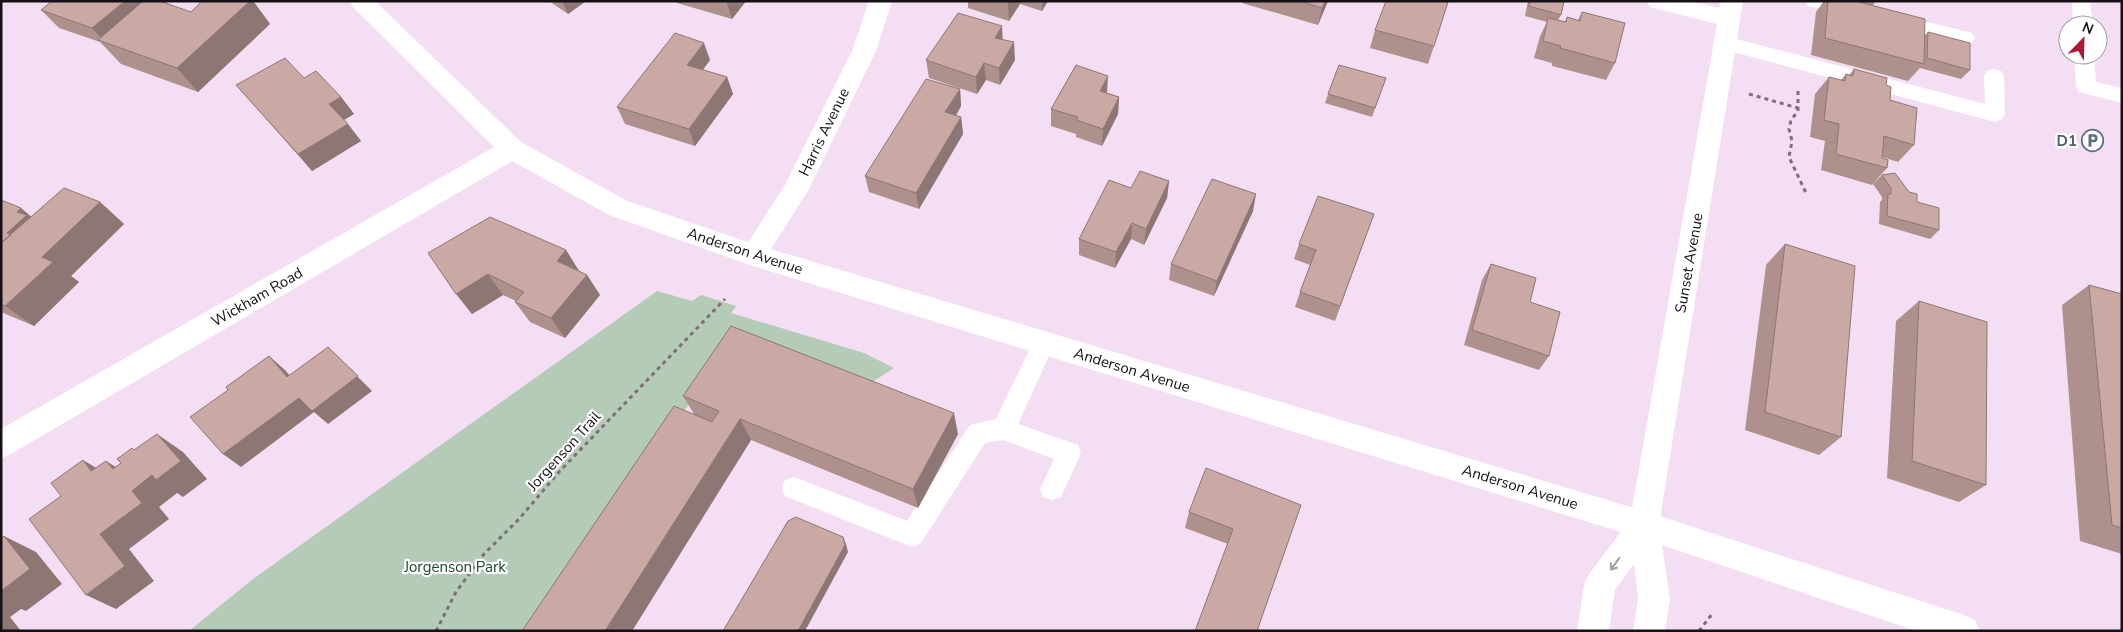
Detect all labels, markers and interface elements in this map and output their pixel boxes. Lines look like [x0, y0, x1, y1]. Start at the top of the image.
north arrow [2058, 15, 2108, 65]
text: N [2079, 18, 2096, 39]
street label: Harris Avenue [794, 85, 854, 179]
parking icon: D1 [2081, 129, 2105, 153]
place label: D1 [2057, 131, 2077, 151]
street label: Sunset Avenue [1670, 211, 1708, 315]
street label: Anderson Avenue [685, 223, 805, 279]
street label: Wickham Road [208, 263, 306, 331]
street label: Anderson Avenue [1071, 343, 1193, 397]
street label: Jorgenson Trail [522, 406, 606, 496]
street label: Anderson Avenue [1459, 460, 1581, 514]
park label: Jorgenson Park [403, 557, 506, 577]
one-way arrow [1610, 557, 1620, 571]

